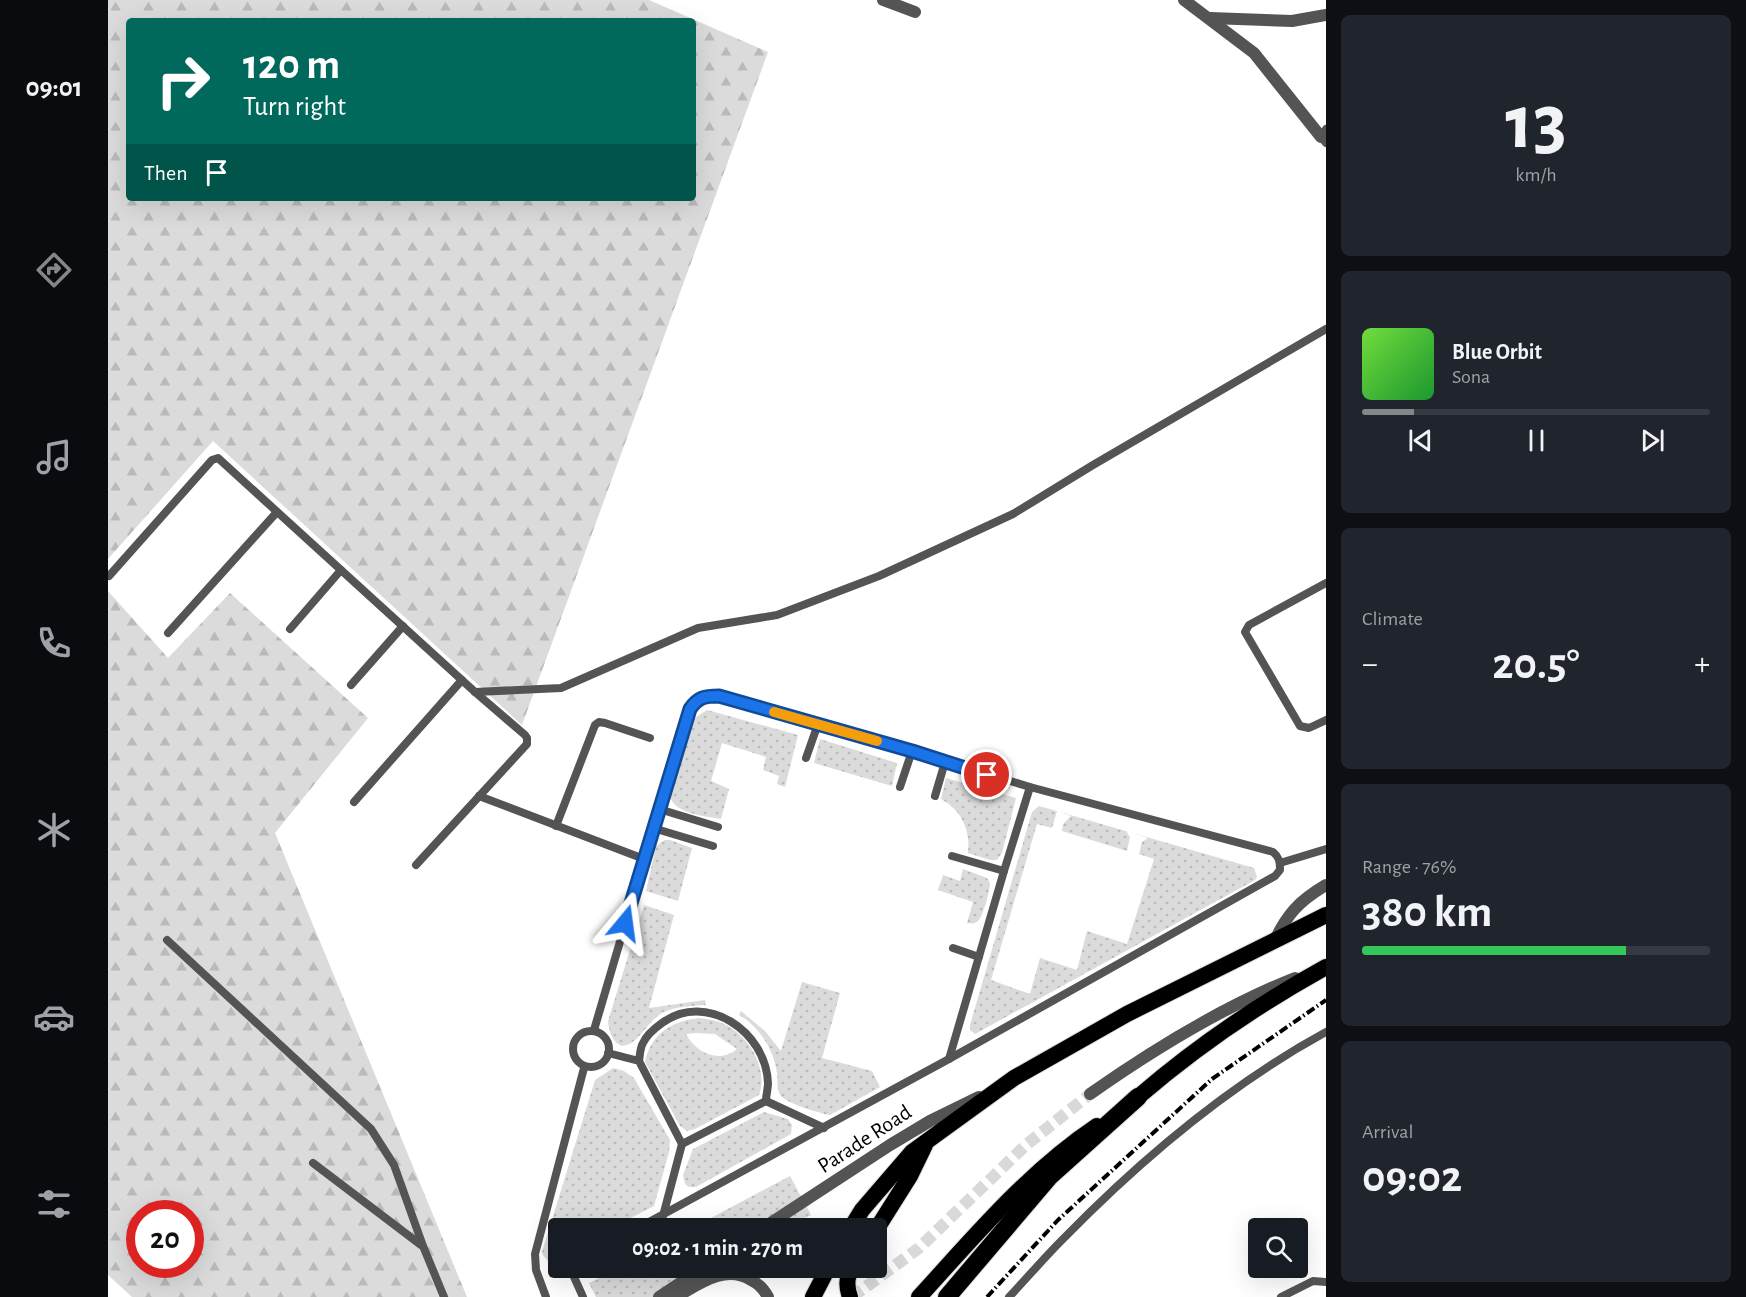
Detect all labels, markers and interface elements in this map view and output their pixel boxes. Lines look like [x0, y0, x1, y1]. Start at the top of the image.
icon: right [144, 42, 222, 120]
text: 120 m [243, 44, 340, 86]
text: 09:01 [25, 74, 83, 101]
text: 13 [1505, 85, 1567, 163]
text: Turn right [243, 93, 346, 120]
icon: arrive [200, 156, 233, 189]
text: Then [144, 162, 188, 184]
text: km/h [1515, 165, 1557, 185]
icon: directions [33, 249, 75, 291]
text: Blue Orbit [1452, 341, 1542, 363]
text: Sona [1452, 367, 1490, 387]
icon: previous [1404, 424, 1437, 457]
icon: pause [1520, 424, 1553, 457]
icon: next [1636, 424, 1669, 457]
icon: music [33, 436, 75, 478]
text: Climate [1362, 609, 1423, 629]
icon: phone [33, 622, 75, 664]
text: 20.5° [1492, 642, 1580, 687]
text: − [1362, 648, 1378, 681]
text: + [1694, 648, 1710, 681]
pin [961, 749, 1012, 800]
icon: arrive [970, 758, 1003, 791]
icon: climate [33, 809, 75, 851]
text: Range · 76% [1362, 857, 1456, 877]
text: 380 km [1362, 890, 1492, 935]
position arrow [593, 891, 657, 955]
icon: car [33, 996, 75, 1038]
street label: Parade Road [814, 1101, 915, 1177]
text: Arrival [1362, 1122, 1413, 1142]
text: 09:02 [1362, 1155, 1462, 1200]
icon: filters [33, 1183, 75, 1225]
speed limit sign: 20 [126, 1200, 204, 1278]
map controls [1248, 1218, 1308, 1278]
button: search [1248, 1218, 1308, 1278]
text: 09:02 · 1 min · 270 m [632, 1237, 803, 1259]

